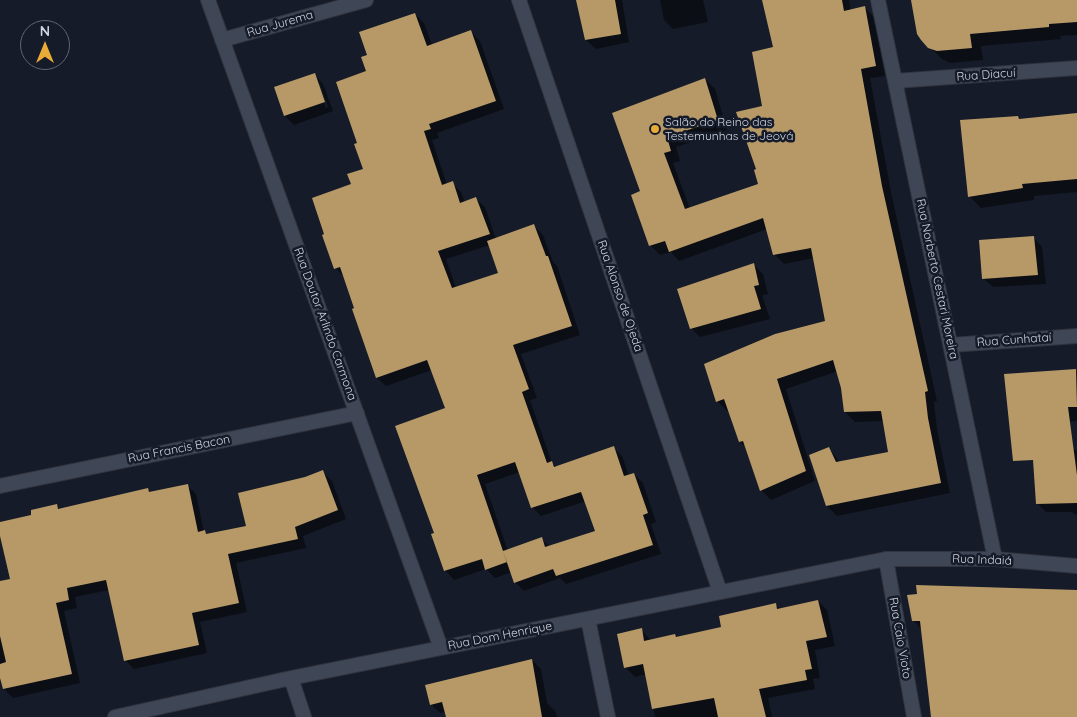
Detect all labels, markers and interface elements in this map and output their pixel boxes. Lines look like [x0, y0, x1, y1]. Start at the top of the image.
street label: Rua Jurema [245, 8, 315, 40]
north arrow [20, 20, 70, 70]
text: N [40, 22, 50, 40]
street label: Rua Diacuí [956, 66, 1016, 84]
place label: Salão do Reino das Testemunhas de Jeová [665, 115, 793, 143]
marker: Salão do Reino das Testemunhas de Jeová [649, 123, 661, 135]
street label: Rua Norberto Cestari Moreira [913, 197, 961, 361]
street label: Rua Alonso de Ojeda [594, 238, 646, 354]
street label: Rua Doutor Arlindo Carmona [291, 246, 359, 402]
street label: Rua Cunhataí [976, 330, 1052, 350]
street label: Rua Francis Bacon [127, 432, 231, 466]
street label: Rua Indaiá [952, 552, 1012, 568]
street label: Rua Caio Vioto [886, 596, 914, 680]
street label: Rua Dom Henrique [447, 619, 553, 653]

